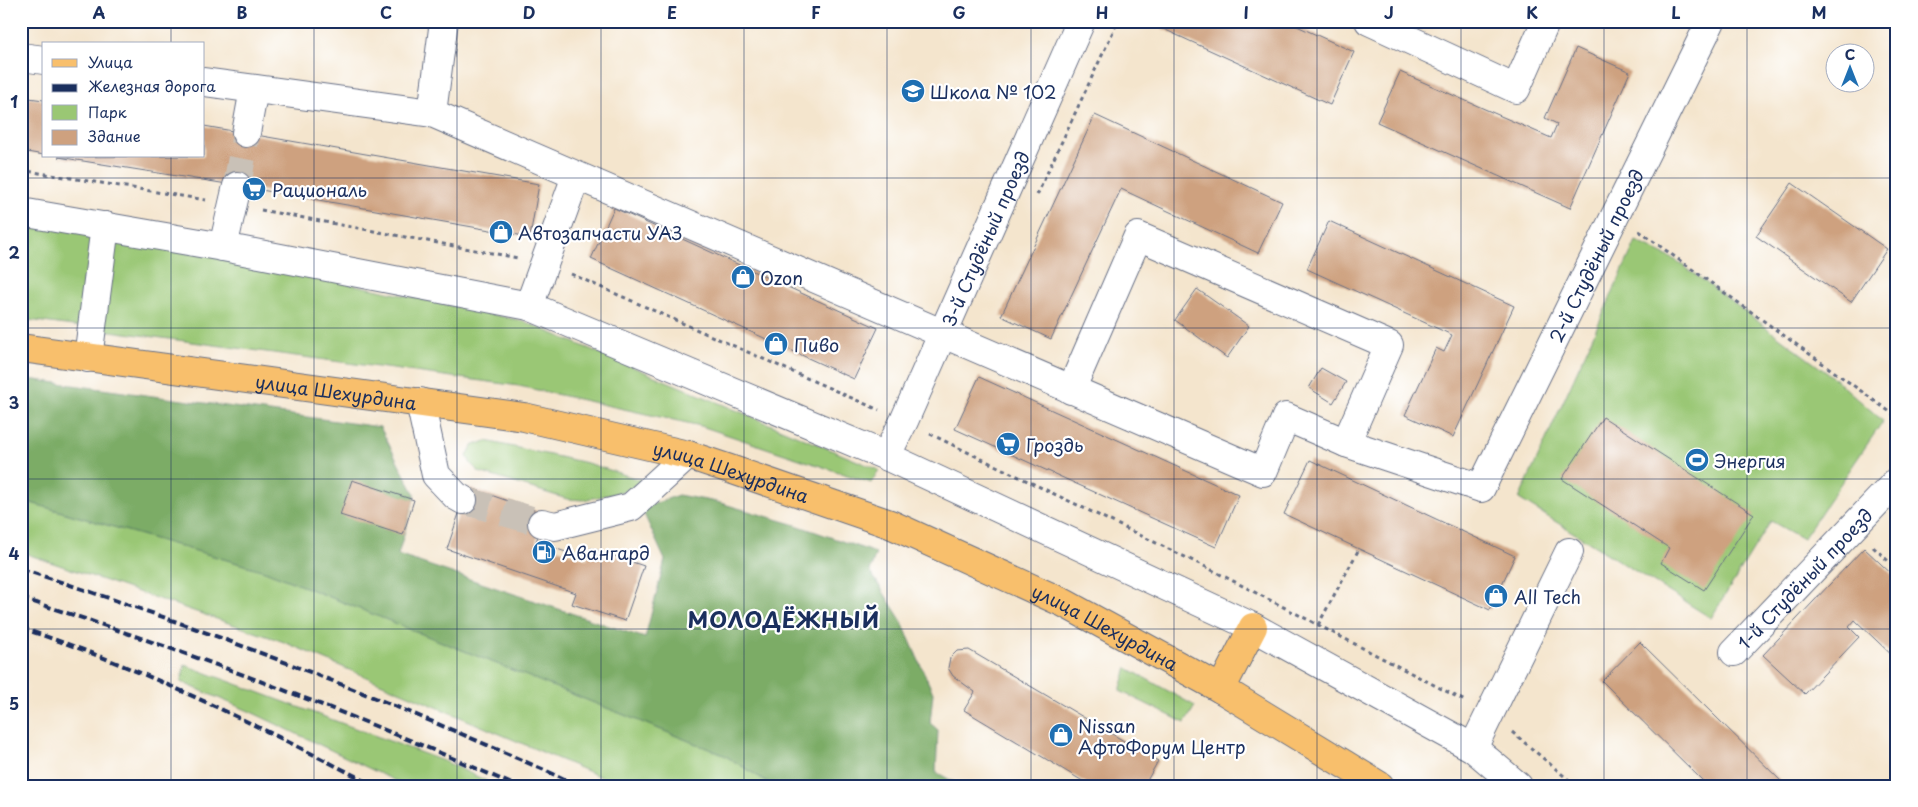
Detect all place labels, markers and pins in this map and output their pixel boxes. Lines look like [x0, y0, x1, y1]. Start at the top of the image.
school or university icon: Школа № 102 [900, 78, 926, 104]
place label: Школа № 102 [930, 78, 1056, 105]
supermarket icon: Рациональ [241, 176, 267, 202]
place label: Рациональ [272, 176, 367, 203]
shop icon: Автозапчасти УАЗ [488, 219, 514, 245]
place label: Автозапчасти УАЗ [518, 219, 683, 246]
shop icon: Ozon [730, 264, 756, 290]
place label: Ozon [760, 264, 803, 291]
shop icon: Пиво [763, 331, 789, 357]
place label: Пиво [794, 331, 839, 358]
supermarket icon: Гроздь [995, 431, 1021, 457]
place label: Гроздь [1026, 431, 1083, 458]
sports icon: Энергия [1684, 447, 1710, 473]
place label: Энергия [1714, 447, 1786, 474]
fuel station icon: Авангард [531, 539, 557, 565]
place label: Авангард [562, 539, 650, 566]
shop icon: All Tech [1483, 583, 1509, 609]
place label: All Tech [1514, 583, 1581, 610]
place label: Nissan АфтоФорум Центр [1078, 712, 1246, 760]
shop icon: Nissan АфтоФорум Центр [1048, 722, 1074, 748]

